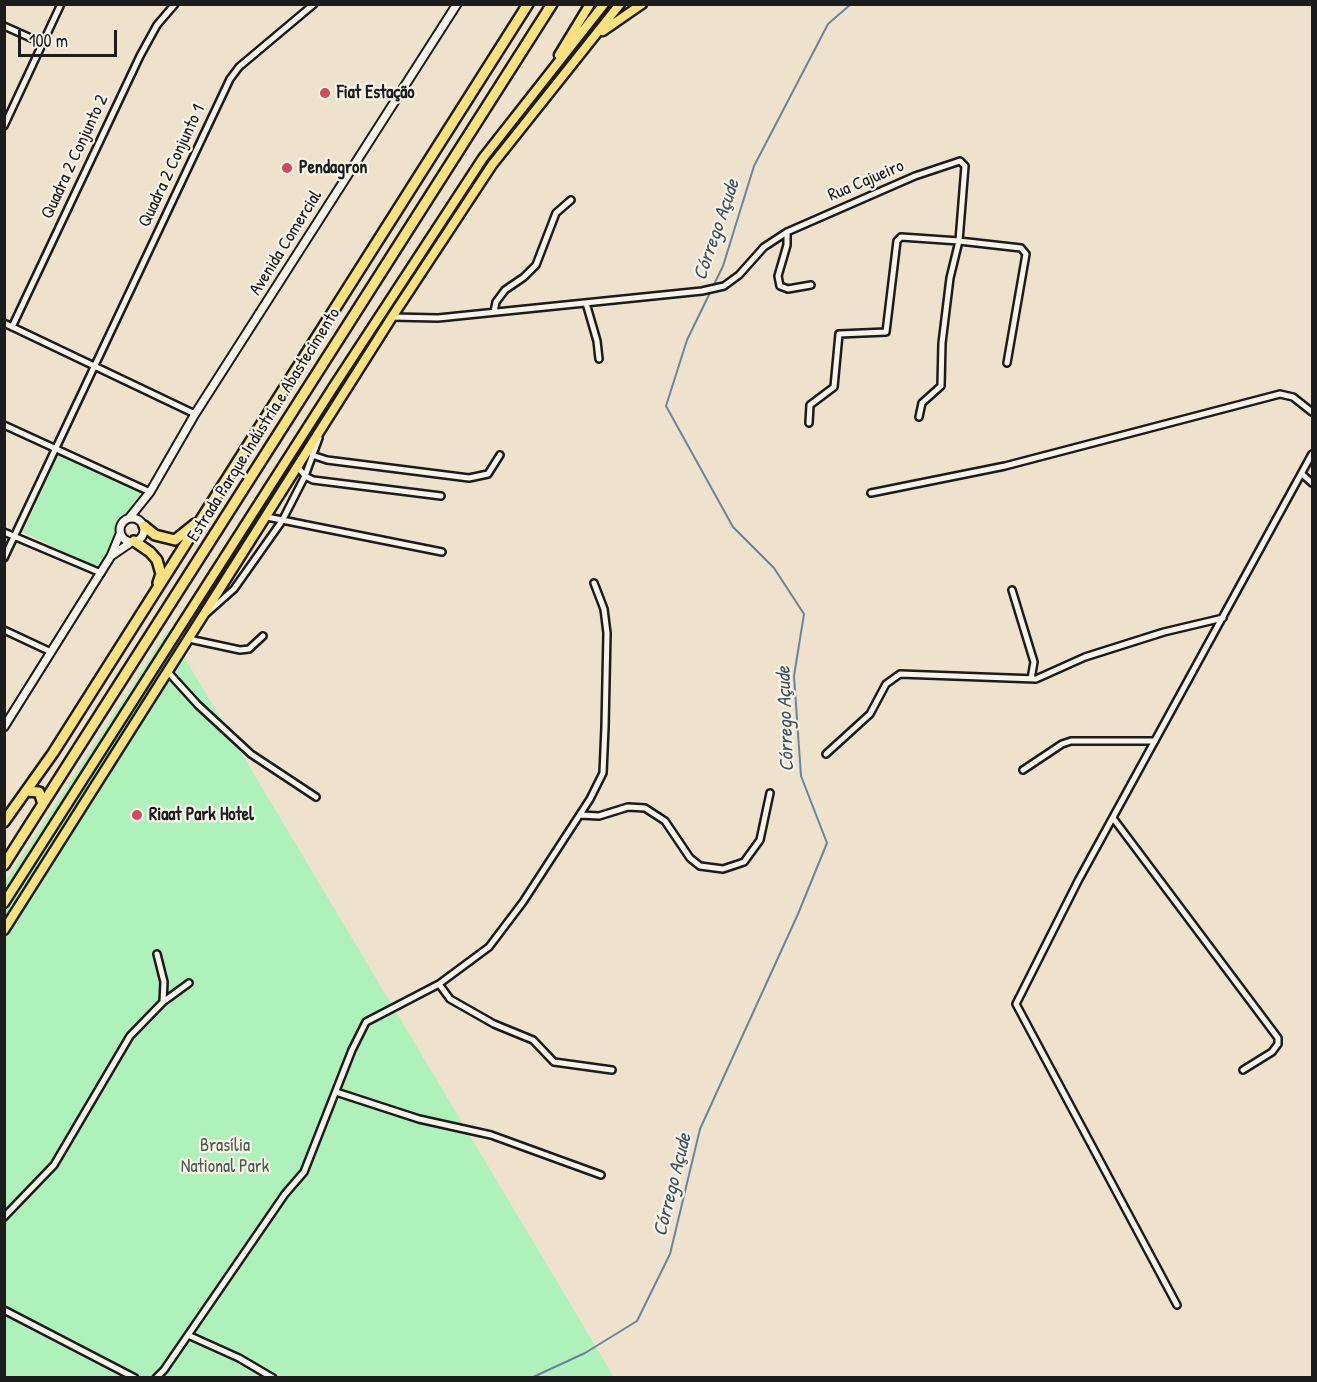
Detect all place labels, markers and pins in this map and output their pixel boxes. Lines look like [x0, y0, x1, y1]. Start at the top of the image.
place label: Fiat Estação [337, 82, 415, 104]
marker: Fiat Estação [318, 86, 332, 100]
place label: Pendagron [299, 157, 367, 179]
marker: Pendagron [280, 161, 294, 175]
place label: Riaat Park Hotel [149, 804, 254, 826]
marker: Riaat Park Hotel [130, 808, 144, 822]

